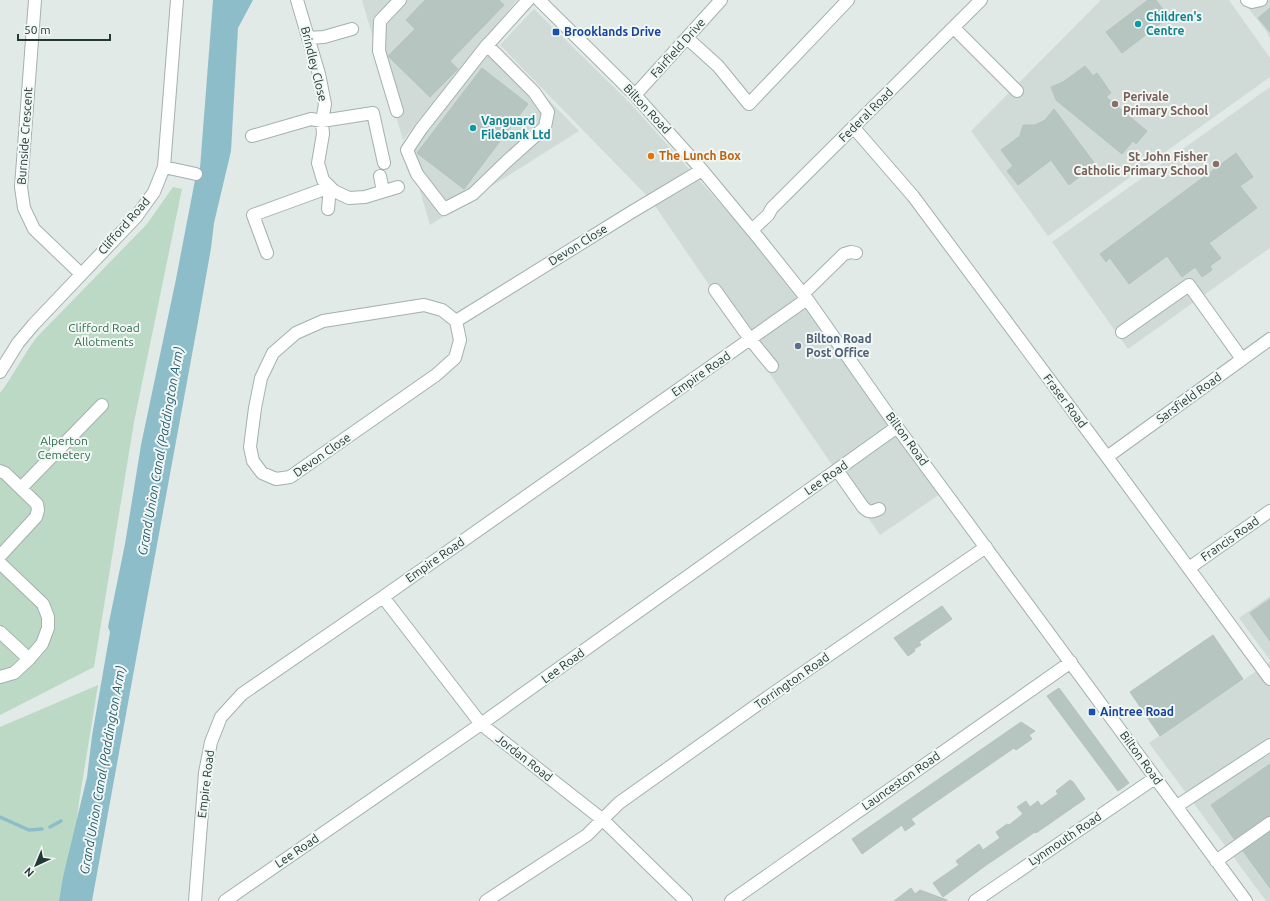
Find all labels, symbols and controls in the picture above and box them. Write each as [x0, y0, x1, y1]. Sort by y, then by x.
place label: Children's Centre [1146, 10, 1202, 37]
street label: Fairfield Drive [648, 15, 708, 80]
scale bar [18, 16, 110, 42]
marker: Children's Centre [1133, 19, 1143, 29]
text: 50 m [24, 23, 51, 36]
street label: Brindley Close [299, 25, 330, 103]
place label: Brooklands Drive [564, 25, 661, 38]
marker: Brooklands Drive [551, 27, 561, 37]
street label: Bilton Road [621, 81, 673, 136]
street label: Federal Road [836, 85, 895, 144]
street label: Burnside Crescent [15, 86, 34, 185]
place label: Perivale Primary School [1123, 90, 1208, 117]
marker: Perivale Primary School [1110, 99, 1120, 109]
place label: Vanguard Filebank Ltd [481, 114, 551, 141]
marker: Vanguard Filebank Ltd [468, 123, 478, 133]
place label: The Lunch Box [659, 149, 741, 162]
place label: St John Fisher Catholic Primary School [1074, 150, 1208, 177]
marker: The Lunch Box [646, 151, 656, 161]
marker: St John Fisher Catholic Primary School [1211, 159, 1221, 169]
street label: Clifford Road [95, 194, 152, 257]
street label: Devon Close [546, 221, 610, 268]
park label: Clifford Road Allotments [68, 321, 140, 348]
place label: Bilton Road Post Office [806, 332, 872, 359]
marker: Bilton Road Post Office [793, 341, 803, 351]
water label: Grand Union Canal (Paddington Arm) [135, 346, 186, 557]
street label: Empire Road [669, 349, 733, 399]
street label: Sarsfield Road [1154, 370, 1224, 425]
street label: Fraser Road [1041, 371, 1090, 430]
street label: Bilton Road [884, 410, 931, 468]
street label: Devon Close [291, 430, 353, 479]
park label: Alperton Cemetery [38, 434, 91, 461]
street label: Lee Road [802, 458, 850, 497]
street label: Francis Road [1198, 514, 1261, 563]
street label: Empire Road [403, 535, 467, 585]
street label: Lee Road [539, 646, 587, 685]
street label: Torrington Road [752, 650, 831, 711]
water label: Grand Union Canal (Paddington Arm) [77, 665, 128, 876]
place label: Aintree Road [1100, 705, 1174, 718]
marker: Aintree Road [1087, 707, 1097, 717]
street label: Bilton Road [1118, 729, 1165, 787]
street label: Jordan Road [494, 732, 555, 784]
street label: Empire Road [195, 749, 216, 819]
street label: Launceston Road [859, 749, 942, 812]
street label: Lynmouth Road [1026, 809, 1104, 868]
street label: Lee Road [272, 831, 321, 870]
north arrow [16, 845, 56, 885]
text: N [22, 865, 36, 879]

